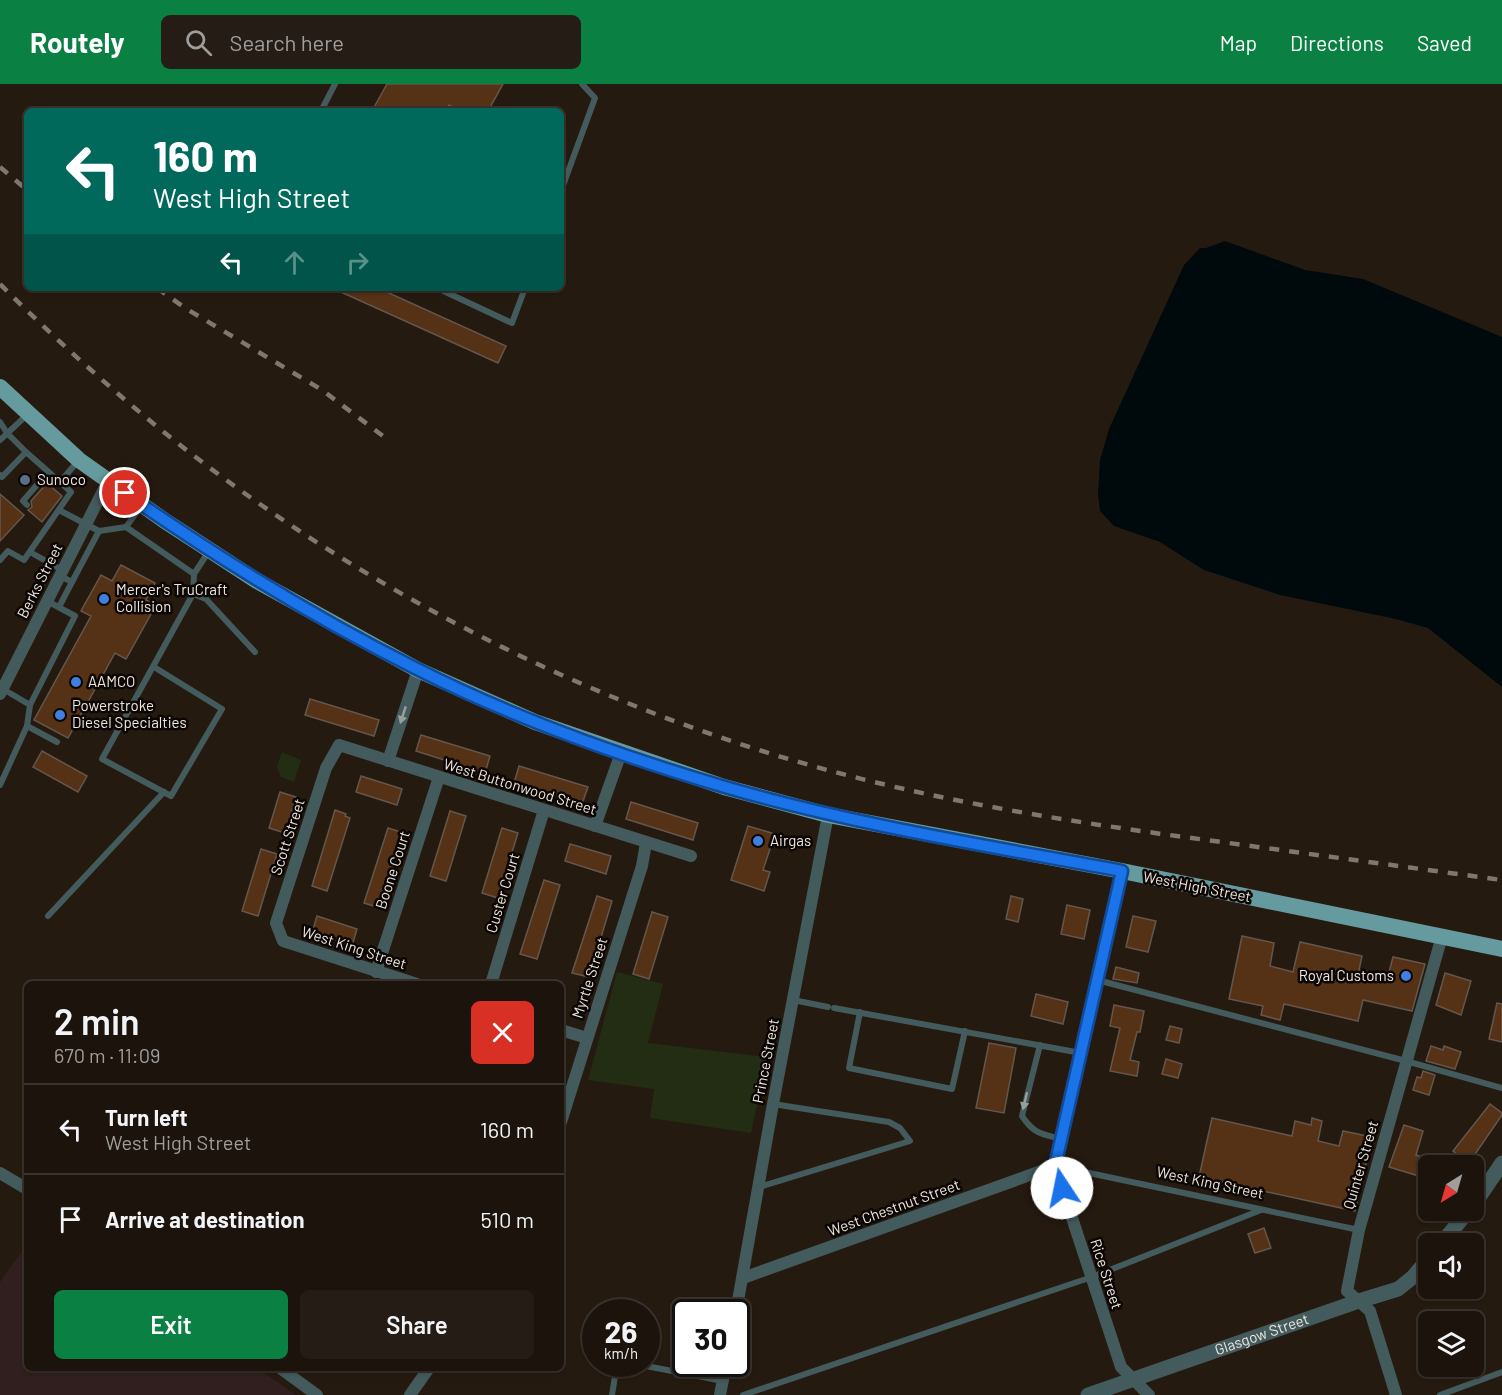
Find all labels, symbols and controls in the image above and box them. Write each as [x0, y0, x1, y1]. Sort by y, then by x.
search box [161, 15, 581, 69]
text: Routely [30, 25, 125, 59]
icon: search [182, 26, 215, 59]
text: Search here [230, 29, 344, 55]
text: Map [1220, 30, 1257, 55]
text: Directions [1290, 30, 1384, 55]
text: Saved [1417, 30, 1472, 55]
text: 160 m [153, 130, 258, 180]
icon: left [54, 132, 132, 210]
text: West High Street [153, 181, 350, 213]
icon: left [215, 246, 248, 279]
icon: ahead [278, 246, 311, 279]
icon: right [341, 246, 374, 279]
pin [99, 467, 150, 518]
place label: Sunoco [37, 470, 86, 488]
marker: Sunoco [18, 473, 32, 487]
icon: arrive [108, 476, 141, 509]
street label: Berks Street [13, 540, 66, 621]
place label: Mercer's TruCraft Collision [116, 580, 228, 615]
marker: Mercer's TruCraft Collision [97, 592, 111, 606]
place label: AAMCO [88, 672, 135, 690]
marker: AAMCO [69, 675, 83, 689]
place label: Powerstroke Diesel Specialties [72, 696, 187, 731]
one-way arrow [398, 706, 407, 724]
marker: Powerstroke Diesel Specialties [53, 708, 67, 722]
street label: West Buttonwood Street [442, 754, 599, 818]
street label: Scott Street [266, 796, 308, 877]
street label: Boone Court [371, 828, 413, 911]
place label: Airgas [770, 831, 811, 849]
marker: Airgas [751, 834, 765, 848]
street label: Custer Court [481, 851, 523, 935]
street label: West High Street [1142, 867, 1253, 905]
street label: West King Street [300, 922, 409, 972]
street label: Myrtle Street [567, 935, 611, 1020]
place label: Royal Customs [1299, 966, 1394, 984]
marker: Royal Customs [1399, 969, 1413, 983]
text: 2 min [54, 999, 140, 1042]
button: close [471, 1001, 534, 1064]
street label: Prince Street [748, 1017, 782, 1105]
text: 670 m · 11:09 [54, 1043, 160, 1067]
one-way arrow [1020, 1092, 1030, 1111]
text: Turn left [105, 1104, 188, 1130]
icon: left [54, 1113, 87, 1146]
text: 160 m [480, 1116, 534, 1142]
street label: Quinter Street [1339, 1118, 1381, 1211]
text: West High Street [105, 1130, 251, 1154]
north arrow [1418, 1155, 1484, 1221]
map controls [1418, 1155, 1484, 1377]
position arrow [1030, 1156, 1094, 1220]
street label: West King Street [1155, 1162, 1265, 1202]
street label: West Chestnut Street [825, 1175, 962, 1239]
icon: arrive [54, 1203, 87, 1236]
text: Arrive at destination [105, 1206, 304, 1232]
text: 510 m [481, 1206, 534, 1232]
button: sound [1418, 1233, 1484, 1299]
street label: Rice Street [1087, 1236, 1127, 1311]
button: Exit [54, 1290, 288, 1359]
button: Share [300, 1290, 534, 1359]
speed limit sign: 30 [672, 1299, 750, 1377]
street label: Glasgow Street [1212, 1309, 1311, 1358]
button: layers [1418, 1311, 1484, 1377]
text: 26 [605, 1313, 637, 1349]
text: km/h [604, 1344, 638, 1362]

